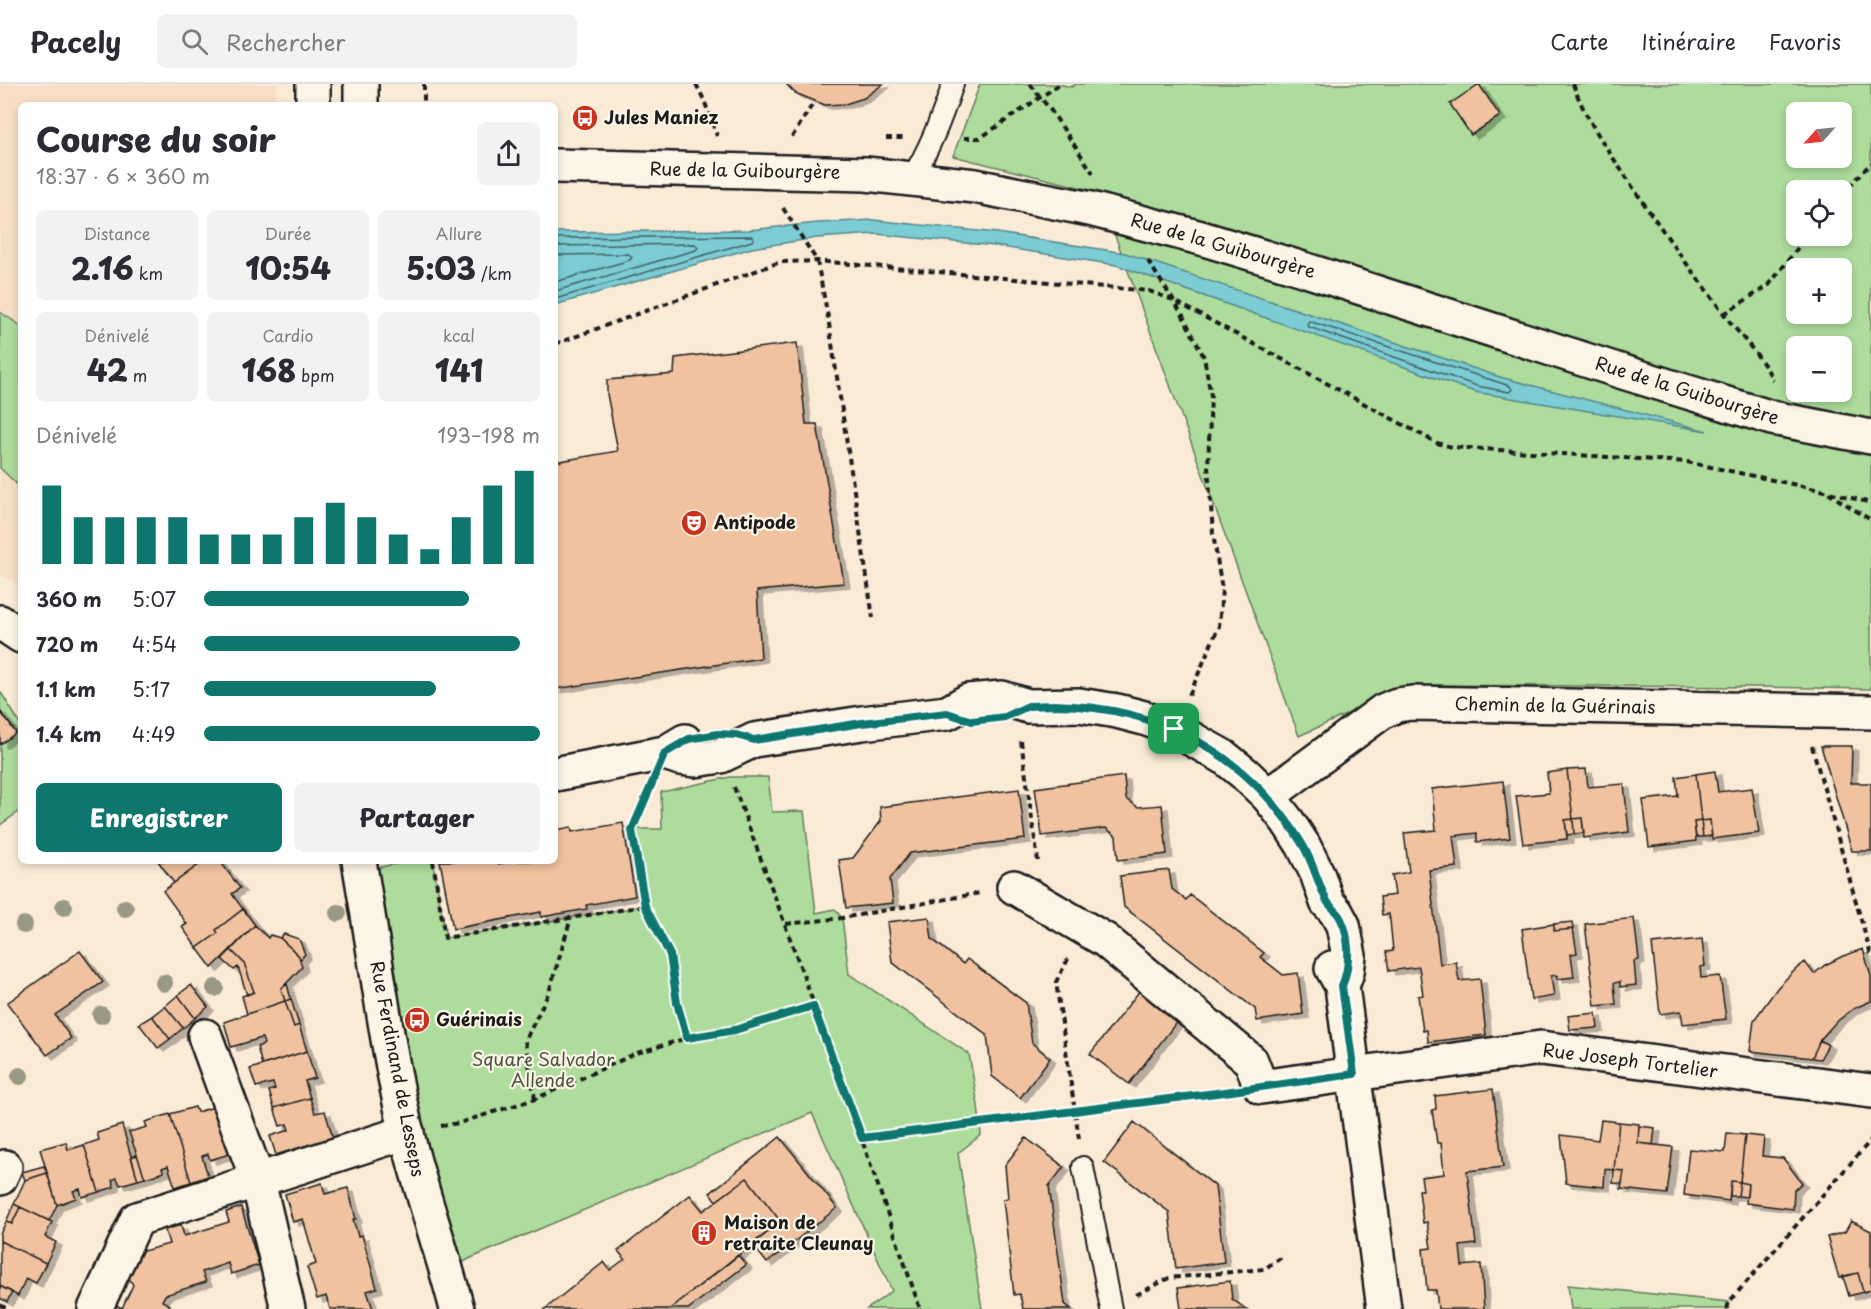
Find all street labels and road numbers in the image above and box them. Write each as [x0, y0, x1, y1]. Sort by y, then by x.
street label: Rue de la Guibourgère [649, 154, 841, 185]
street label: Rue de la Guibourgère [1128, 205, 1319, 284]
street label: Rue de la Guibourgère [1592, 349, 1783, 430]
street label: Chemin de la Guérinais [1454, 689, 1656, 720]
street label: Rue Ferdinand de Lesseps [364, 958, 433, 1179]
street label: Rue Joseph Tortelier [1541, 1035, 1720, 1084]

